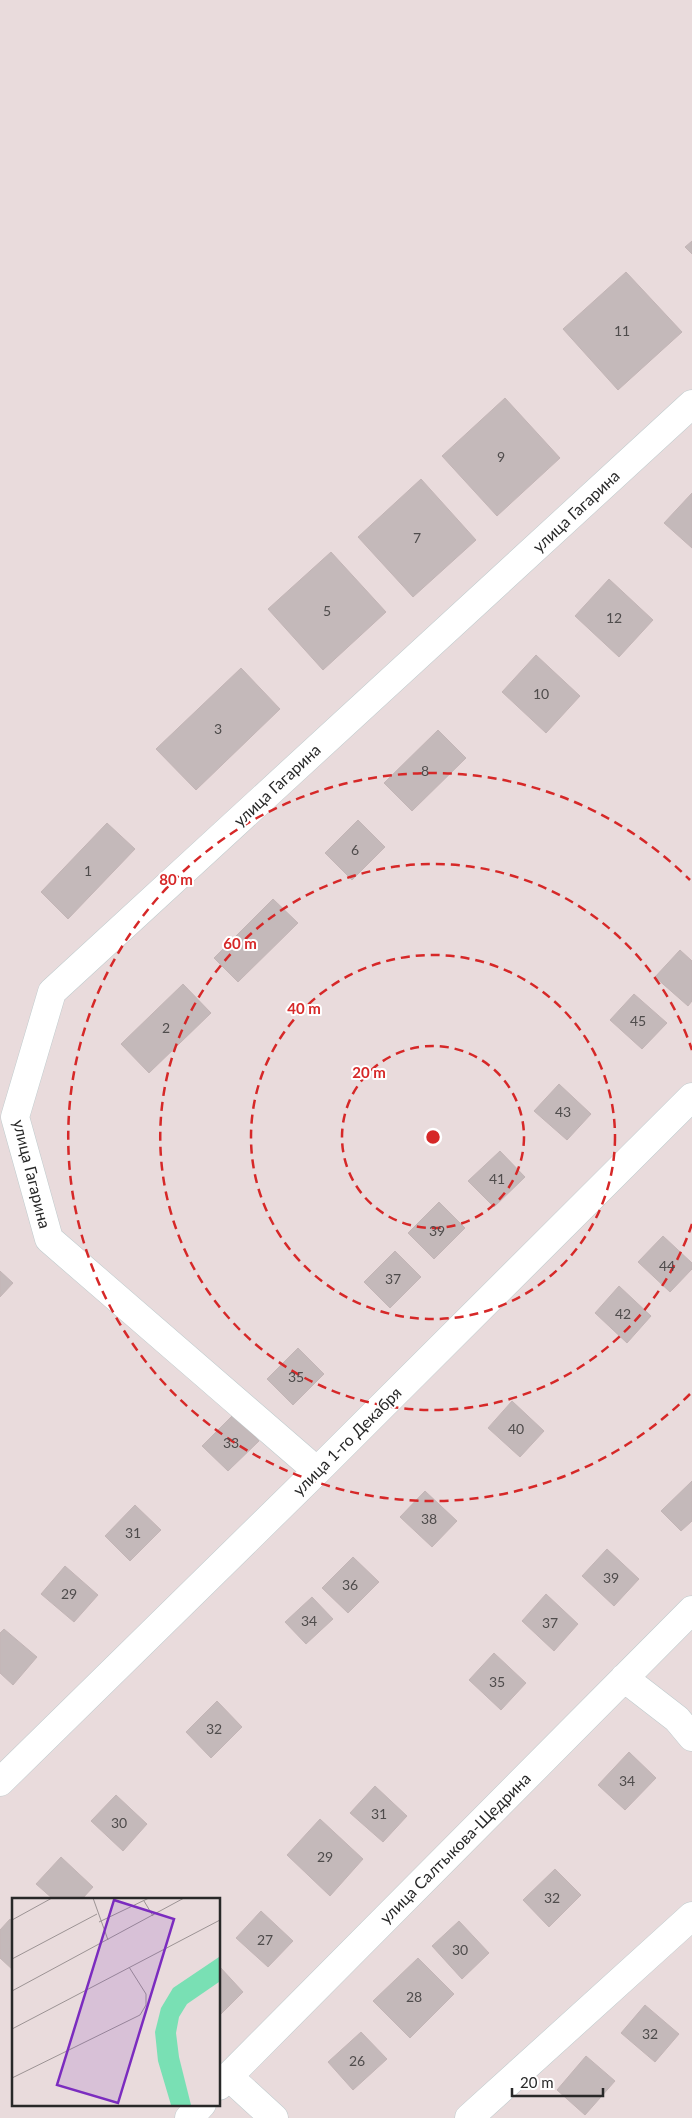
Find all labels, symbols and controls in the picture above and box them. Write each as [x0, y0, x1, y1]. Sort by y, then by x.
house number: 11 [614, 322, 630, 339]
house number: 9 [497, 448, 505, 465]
street label: улица Гагарина [528, 466, 623, 556]
house number: 7 [413, 529, 421, 546]
house number: 5 [323, 602, 331, 619]
house number: 12 [606, 609, 622, 626]
house number: 10 [533, 685, 549, 702]
house number: 3 [214, 720, 222, 737]
street label: улица Гагарина [229, 740, 324, 830]
house number: 8 [421, 762, 429, 779]
house number: 6 [351, 841, 359, 858]
house number: 1 [84, 862, 92, 879]
text: 80 m [159, 870, 193, 888]
text: 60 m [223, 934, 257, 952]
text: 40 m [287, 999, 321, 1017]
house number: 45 [630, 1012, 646, 1029]
house number: 2 [162, 1019, 170, 1036]
text: 20 m [352, 1063, 386, 1081]
house number: 43 [555, 1103, 571, 1120]
street label: улица Гагарина [10, 1117, 55, 1230]
centre of rings [424, 1128, 442, 1146]
house number: 41 [489, 1170, 505, 1187]
house number: 39 [429, 1222, 445, 1239]
house number: 44 [659, 1257, 675, 1274]
house number: 37 [385, 1270, 401, 1287]
house number: 42 [615, 1305, 631, 1322]
house number: 35 [288, 1368, 304, 1385]
street label: улица 1-го Декабря [289, 1383, 405, 1499]
house number: 40 [508, 1420, 524, 1437]
house number: 33 [223, 1434, 239, 1451]
house number: 38 [421, 1510, 437, 1527]
house number: 31 [125, 1524, 141, 1541]
house number: 39 [603, 1569, 619, 1586]
house number: 36 [342, 1576, 358, 1593]
house number: 29 [61, 1585, 77, 1602]
house number: 34 [301, 1612, 317, 1629]
house number: 37 [542, 1614, 558, 1631]
house number: 35 [489, 1673, 505, 1690]
house number: 32 [206, 1720, 222, 1737]
street label: улица Салтыкова-Щедрина [375, 1768, 534, 1927]
house number: 34 [619, 1772, 635, 1789]
house number: 31 [371, 1805, 387, 1822]
house number: 30 [111, 1814, 127, 1831]
house number: 29 [317, 1848, 333, 1865]
house number: 32 [544, 1889, 560, 1906]
inset map [12, 1898, 220, 2106]
house number: 27 [257, 1931, 273, 1948]
house number: 30 [452, 1941, 468, 1958]
house number: 28 [406, 1988, 422, 2005]
house number: 32 [642, 2025, 658, 2042]
house number: 26 [349, 2052, 365, 2069]
scale bar [512, 2066, 603, 2098]
text: 20 m [520, 2073, 554, 2091]

